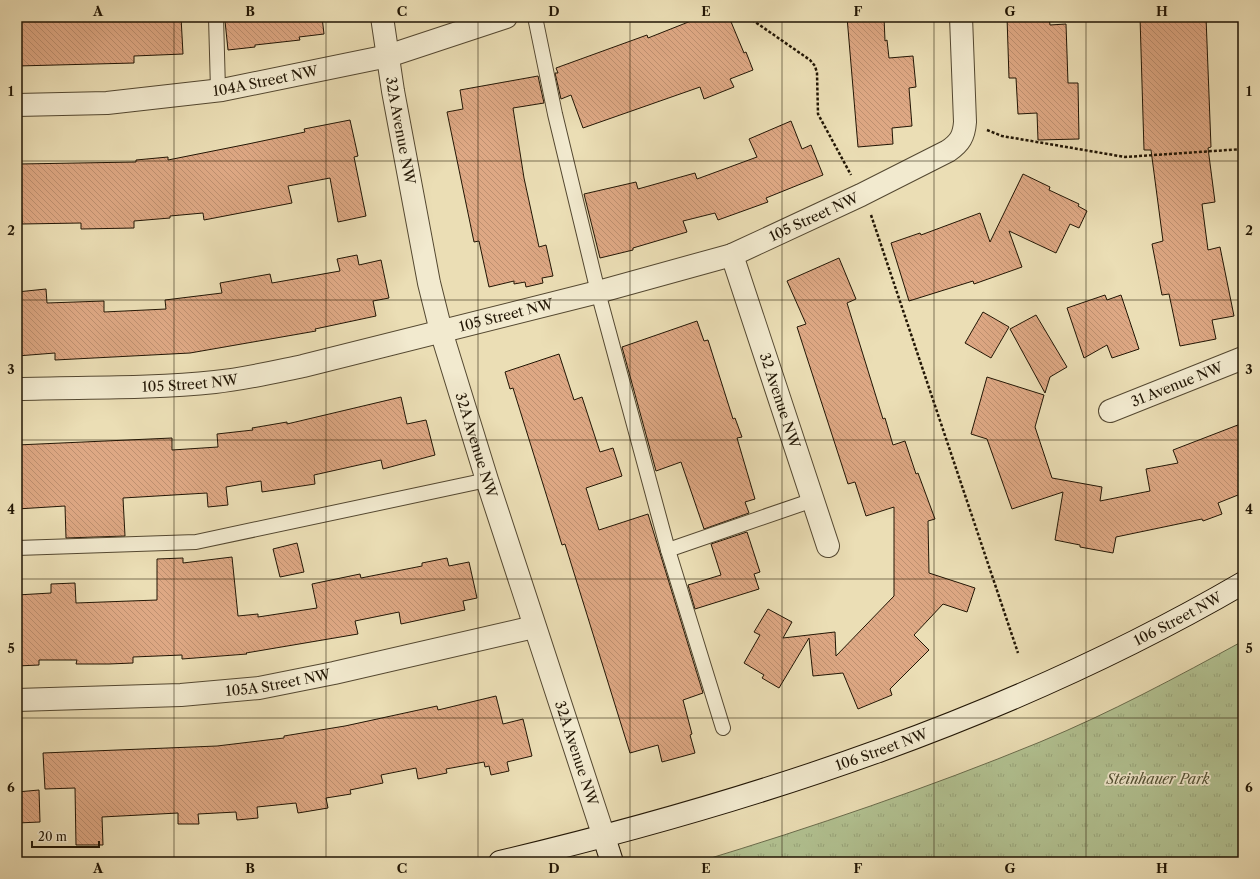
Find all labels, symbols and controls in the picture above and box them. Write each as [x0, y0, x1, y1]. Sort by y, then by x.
text: A [92, 3, 104, 19]
text: B [245, 3, 255, 19]
text: C [397, 3, 407, 19]
text: D [548, 3, 560, 19]
text: E [701, 3, 711, 19]
text: F [854, 3, 863, 19]
text: G [1004, 3, 1016, 19]
text: H [1156, 3, 1168, 19]
street label: 104A Street NW [212, 61, 320, 100]
street label: 32A Avenue NW [382, 75, 419, 186]
text: 1 [8, 83, 14, 99]
text: 1 [1246, 83, 1252, 99]
street label: 105 Street NW [766, 188, 862, 245]
text: 2 [7, 222, 15, 238]
text: 2 [1245, 222, 1253, 238]
street label: 105 Street NW [457, 294, 556, 336]
street label: 32 Avenue NW [756, 350, 804, 451]
street label: 31 Avenue NW [1128, 358, 1226, 411]
text: 3 [7, 361, 15, 377]
text: 3 [1245, 361, 1253, 377]
street label: 105 Street NW [141, 370, 240, 396]
street label: 32A Avenue NW [452, 390, 501, 501]
text: 4 [7, 501, 15, 517]
text: 4 [1245, 501, 1253, 517]
street label: 106 Street NW [1131, 588, 1225, 650]
text: 5 [7, 640, 15, 656]
text: 5 [1245, 640, 1253, 656]
street label: 105A Street NW [225, 665, 333, 700]
street label: 32A Avenue NW [551, 698, 602, 808]
street label: 106 Street NW [833, 724, 931, 775]
park label: Steinhauer Park [1105, 770, 1210, 788]
text: 6 [7, 779, 15, 795]
text: 6 [1245, 779, 1253, 795]
scale bar [32, 823, 99, 849]
text: 20 m [38, 829, 67, 844]
text: A [92, 860, 104, 876]
text: B [245, 860, 255, 876]
text: C [397, 860, 407, 876]
text: D [548, 860, 560, 876]
text: E [701, 860, 711, 876]
text: F [854, 860, 863, 876]
text: G [1004, 860, 1016, 876]
text: H [1156, 860, 1168, 876]

